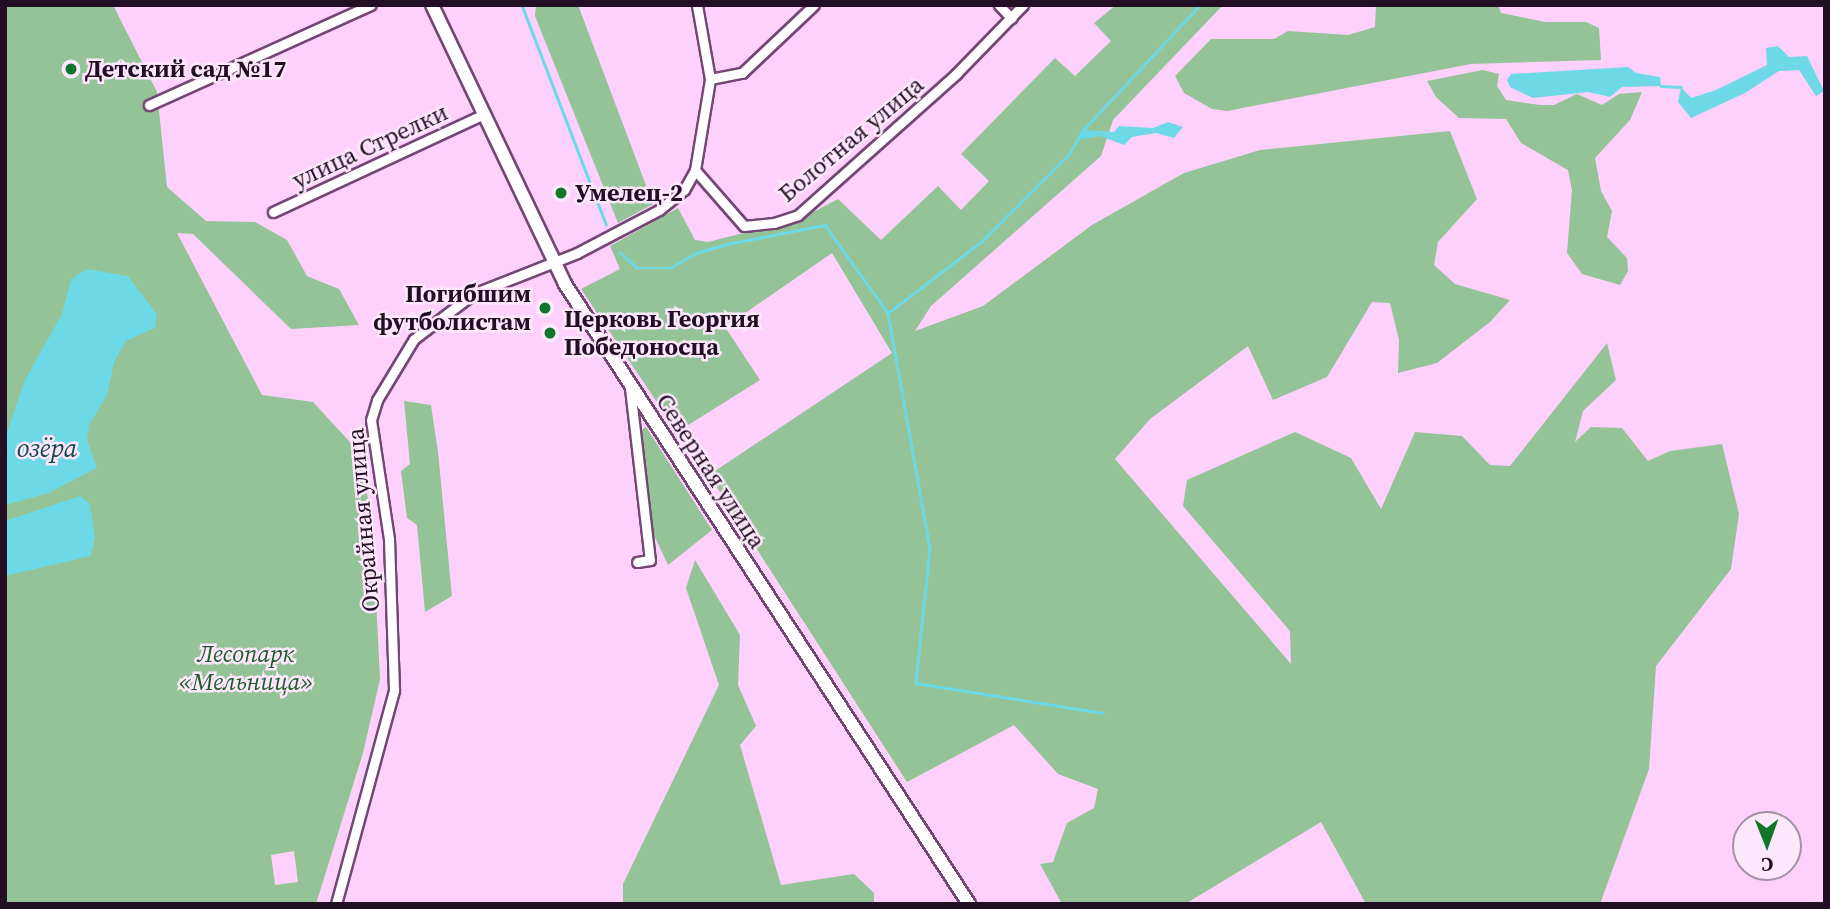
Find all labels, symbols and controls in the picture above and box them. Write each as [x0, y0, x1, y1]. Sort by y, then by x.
place label: Детский сад №17 [85, 55, 287, 83]
marker: Детский сад №17 [63, 61, 79, 77]
street label: Болотная улица [773, 70, 929, 208]
street label: улица Стрелки [288, 97, 452, 195]
place label: Умелец-2 [575, 179, 683, 207]
marker: Умелец-2 [553, 185, 569, 201]
place label: Погибшим футболистам [373, 280, 531, 336]
marker: Погибшим футболистам [537, 300, 553, 316]
place label: Церковь Георгия Победоносца [564, 305, 760, 361]
marker: Церковь Георгия Победоносца [542, 325, 558, 341]
street label: Северная улица [650, 388, 772, 554]
street label: Окрайная улица [341, 427, 385, 613]
water label: озёра [17, 433, 77, 465]
park label: Лесопарк «Мельница» [178, 640, 314, 696]
north arrow [1732, 811, 1802, 881]
text: С [1761, 852, 1773, 878]

